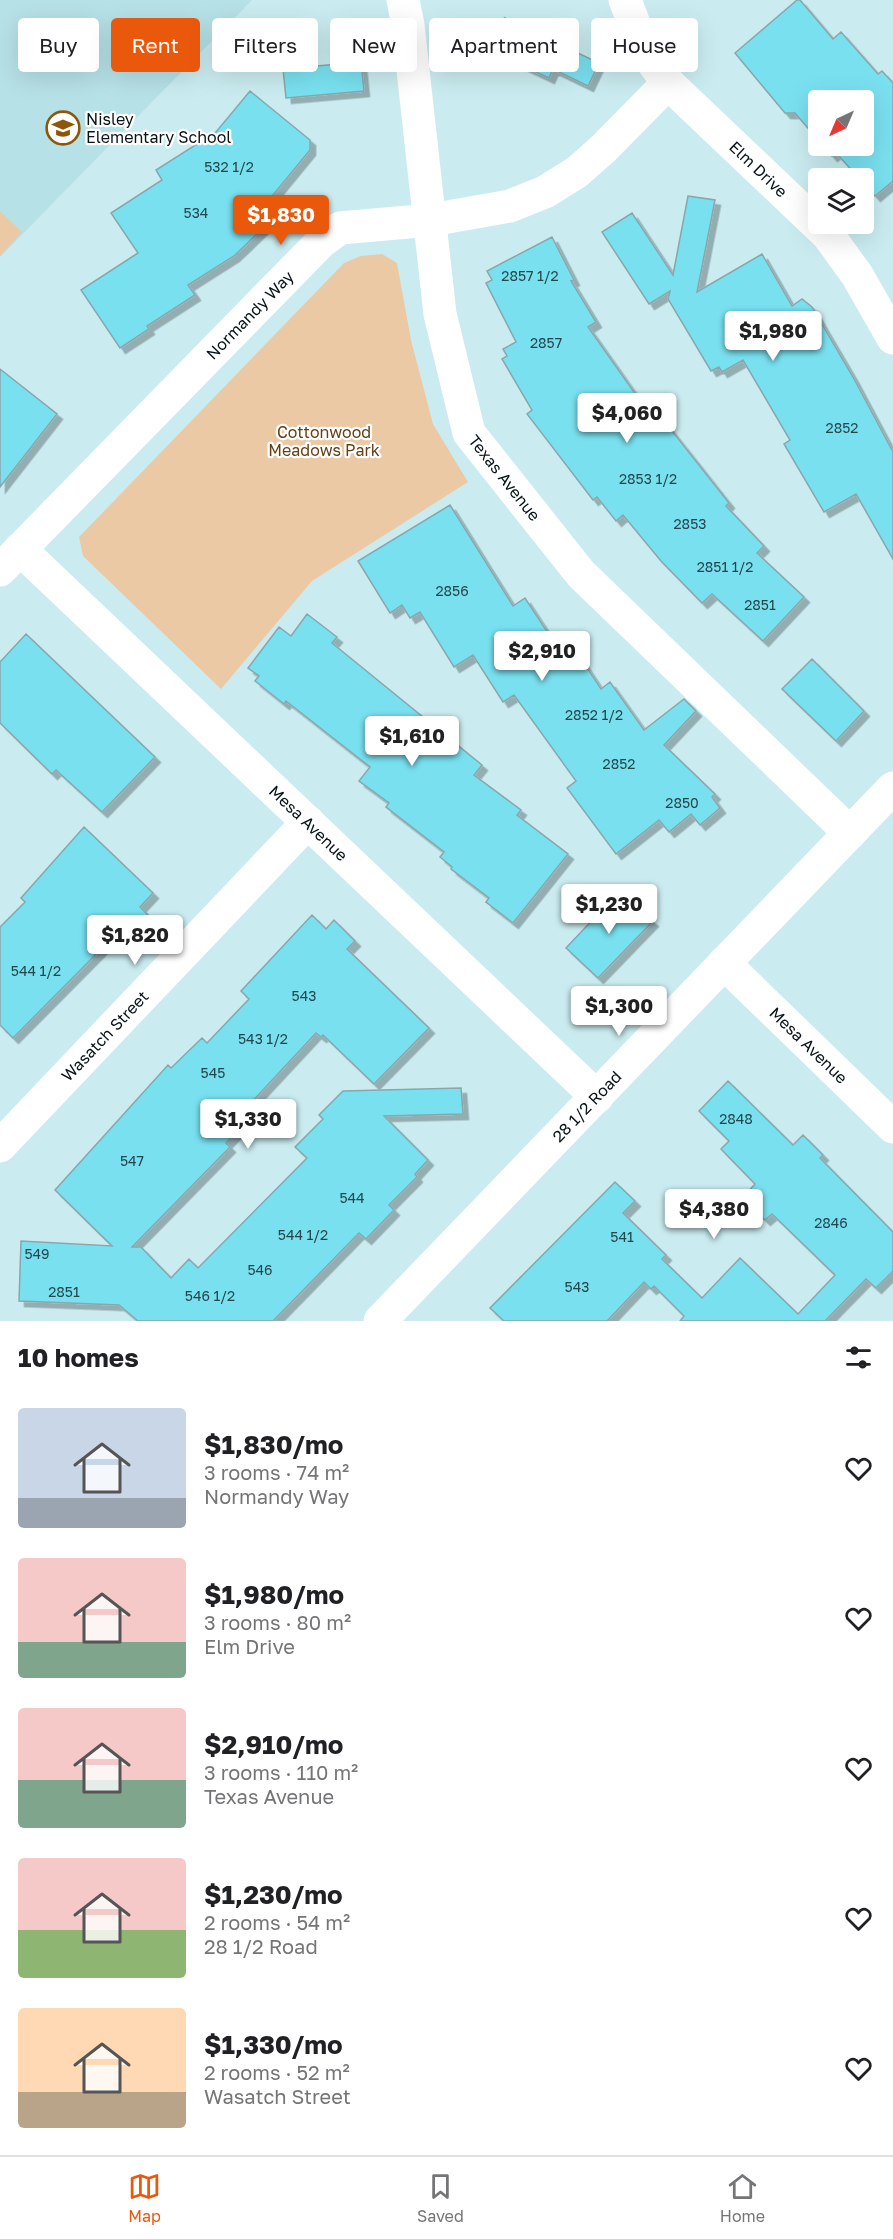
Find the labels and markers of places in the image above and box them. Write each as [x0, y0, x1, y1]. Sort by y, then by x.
place label: Nisley Elementary School [86, 109, 231, 147]
school or university icon: Nisley Elementary School [45, 110, 81, 146]
pin: $1,830 [232, 195, 330, 246]
pin: $1,980 [724, 311, 822, 362]
pin: $4,060 [578, 393, 676, 444]
pin: $2,910 [493, 631, 591, 682]
pin: $1,610 [363, 716, 461, 767]
pin: $1,230 [560, 884, 658, 935]
pin: $1,820 [86, 915, 184, 966]
pin: $1,300 [570, 986, 668, 1037]
pin: $1,330 [199, 1099, 297, 1150]
pin: $4,380 [665, 1189, 763, 1240]

